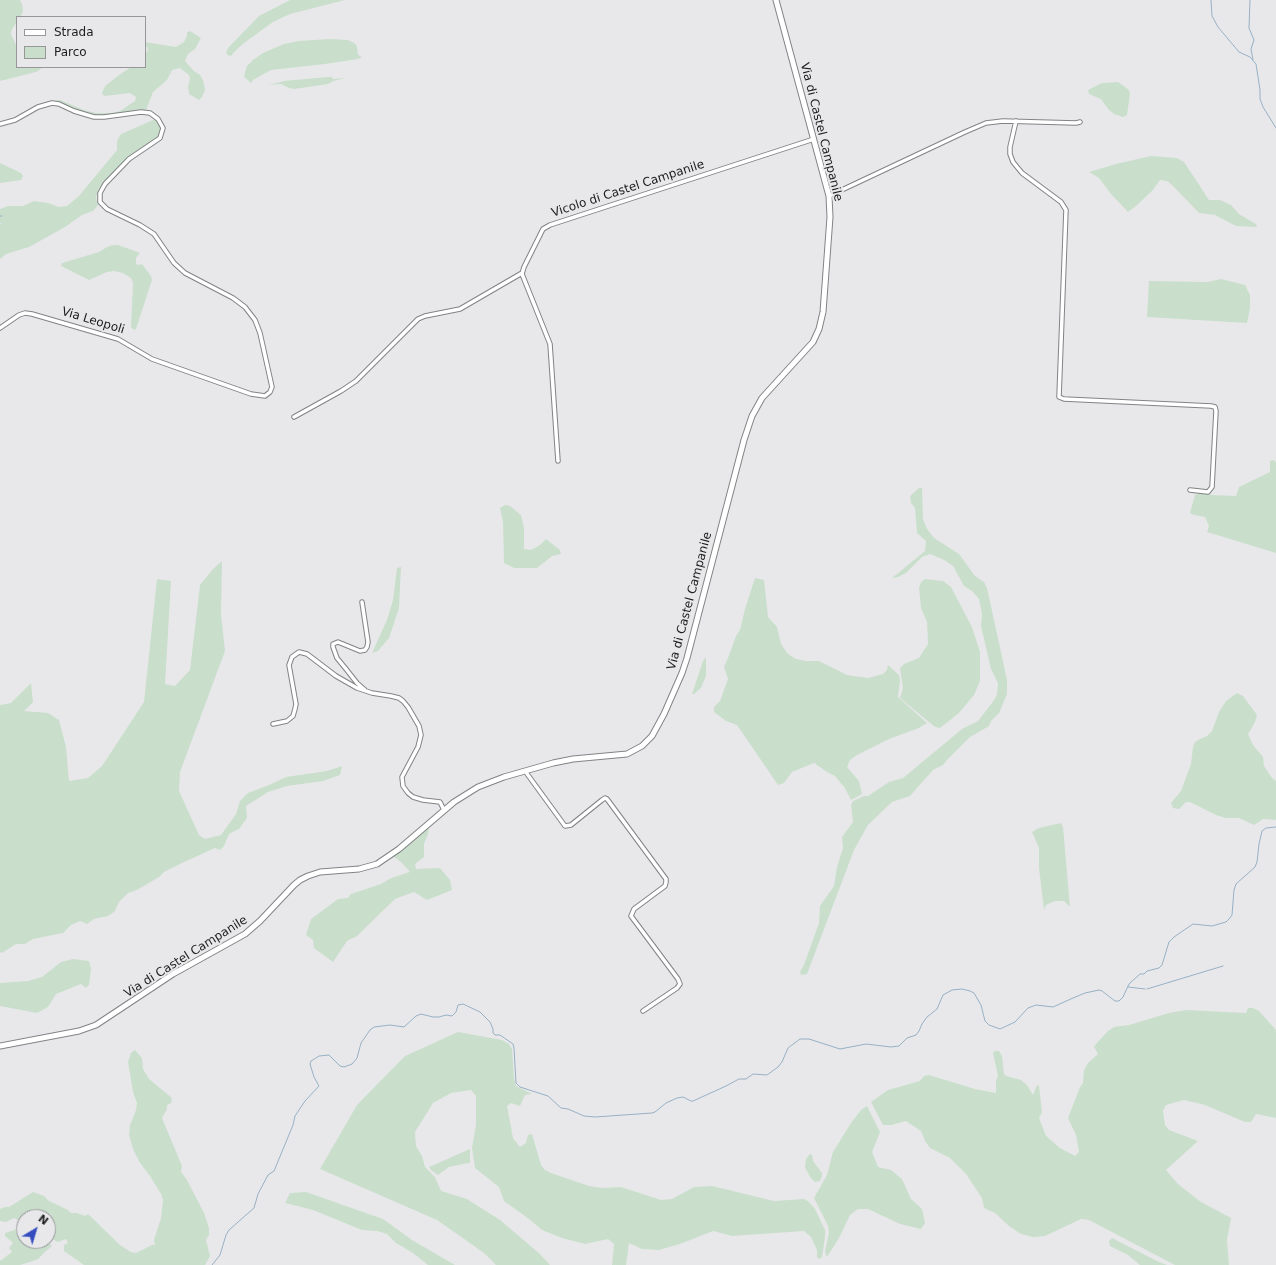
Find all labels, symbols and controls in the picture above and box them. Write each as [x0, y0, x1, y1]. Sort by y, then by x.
legend [16, 16, 146, 68]
text: Strada [54, 25, 94, 39]
text: Parco [54, 45, 87, 59]
street label: Via di Castel Campanile [797, 61, 845, 203]
street label: Vicolo di Castel Campanile [550, 157, 706, 221]
street label: Via Leopoli [60, 305, 126, 337]
street label: Via di Castel Campanile [665, 530, 715, 672]
street label: Via di Castel Campanile [122, 913, 250, 1001]
north arrow [16, 1209, 56, 1249]
text: N [35, 1212, 51, 1228]

